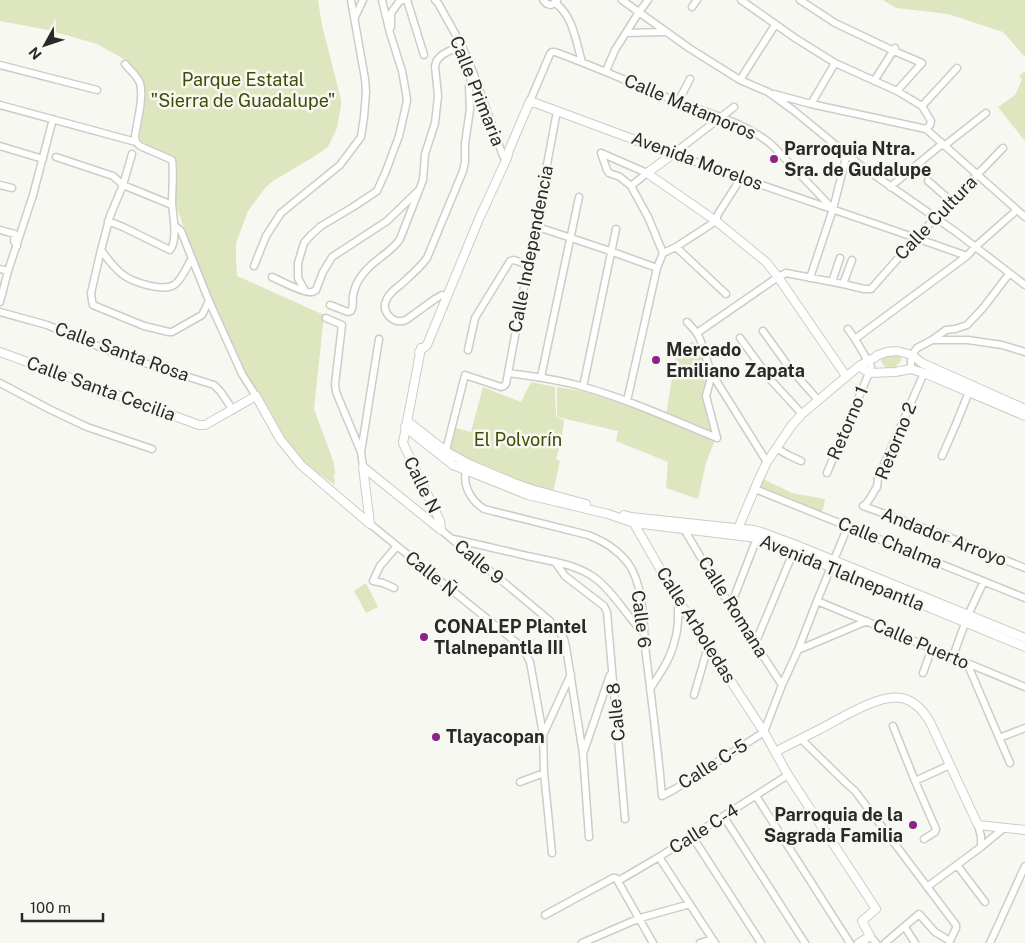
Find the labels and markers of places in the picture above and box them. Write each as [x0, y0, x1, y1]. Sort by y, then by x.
place label: Parroquia Ntra. Sra. de Gudalupe [784, 138, 931, 180]
marker: Parroquia Ntra. Sra. de Gudalupe [768, 153, 780, 165]
place label: Mercado Emiliano Zapata [666, 339, 805, 381]
marker: Mercado Emiliano Zapata [650, 354, 662, 366]
place label: CONALEP Plantel Tlalnepantla III [434, 616, 587, 658]
marker: CONALEP Plantel Tlalnepantla III [418, 631, 430, 643]
place label: Tlayacopan [446, 726, 545, 747]
marker: Tlayacopan [430, 731, 442, 743]
place label: Parroquia de la Sagrada Familia [764, 804, 903, 846]
marker: Parroquia de la Sagrada Familia [907, 819, 919, 831]

